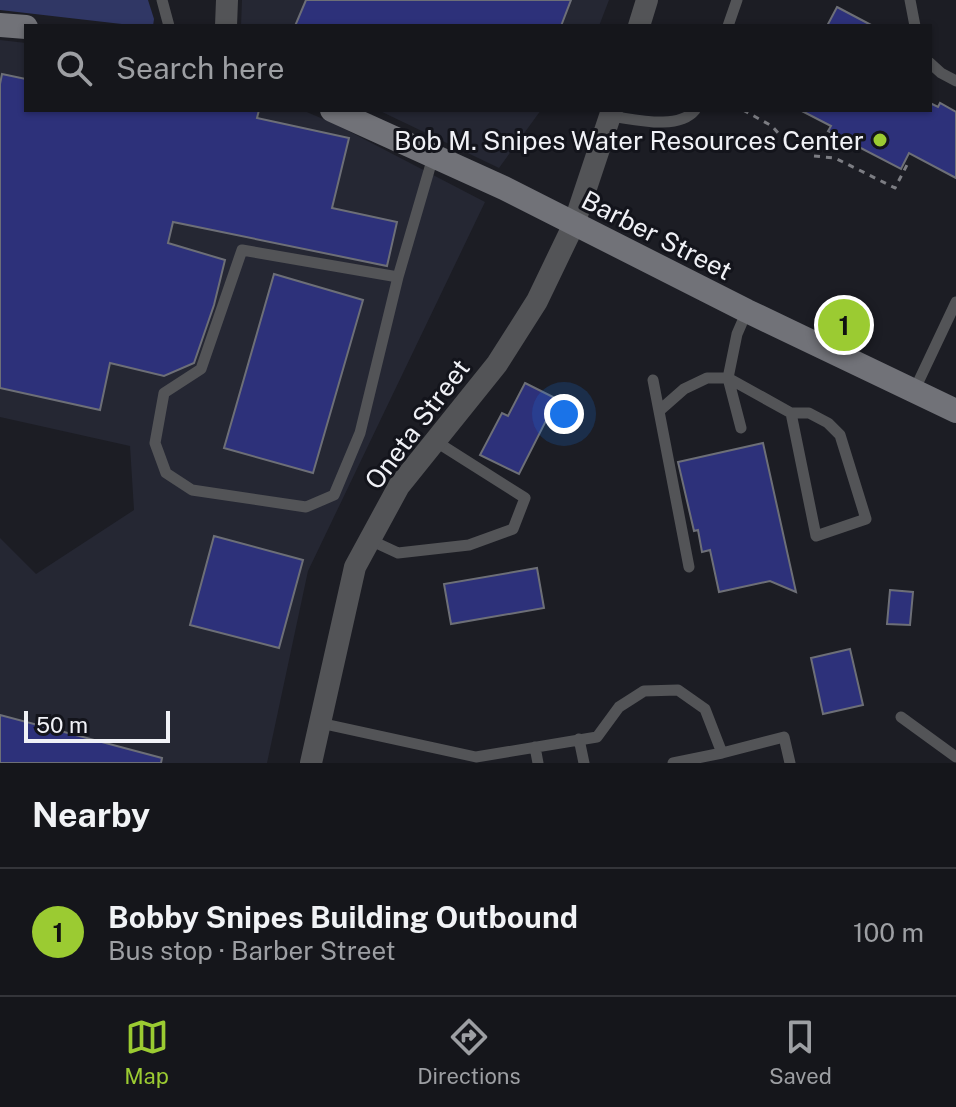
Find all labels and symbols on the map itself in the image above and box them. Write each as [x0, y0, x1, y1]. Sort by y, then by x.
place label: Bob M. Snipes Water Resources Center [394, 125, 864, 156]
marker: Bob M. Snipes Water Resources Center [871, 131, 889, 149]
street label: Barber Street [577, 184, 737, 286]
pin: 1 [818, 295, 870, 355]
street label: Oneta Street [358, 353, 476, 495]
your location [544, 394, 584, 434]
scale bar [24, 707, 170, 743]

